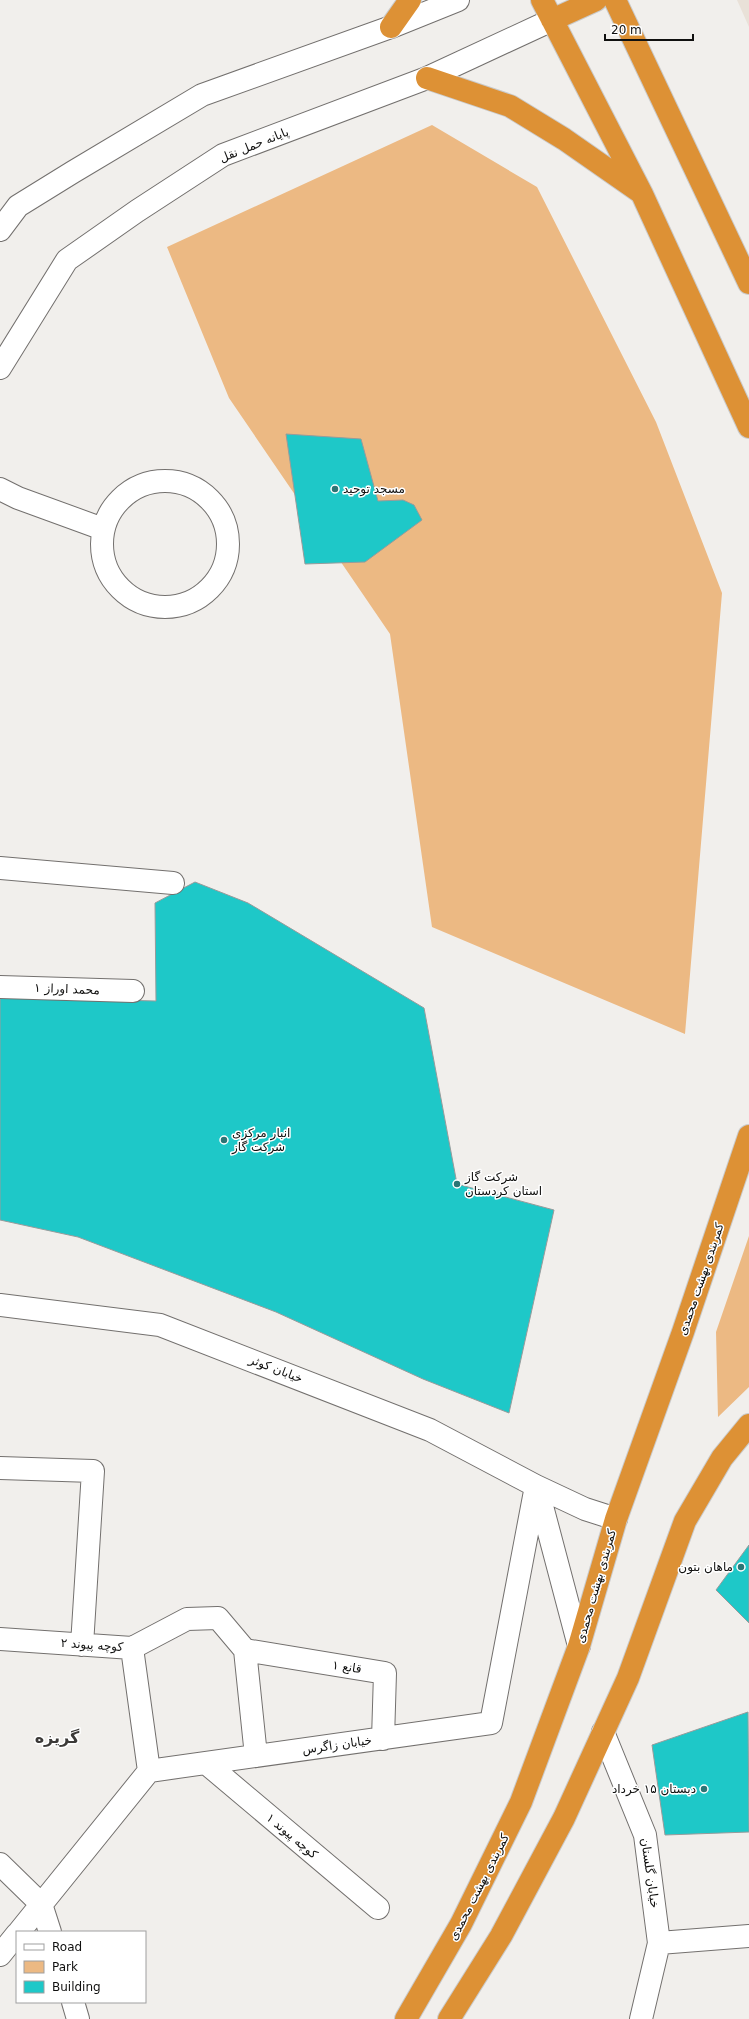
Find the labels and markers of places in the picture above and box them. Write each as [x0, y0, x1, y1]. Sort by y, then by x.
place label: مسجد توحید [343, 482, 405, 497]
marker: مسجد توحید [330, 484, 340, 494]
place label: انبار مرکزی شرکت گاز [231, 1126, 290, 1155]
marker: انبار مرکزی شرکت گاز [219, 1135, 229, 1145]
place label: شرکت گاز استان کردستان [464, 1170, 542, 1199]
marker: شرکت گاز استان کردستان [452, 1179, 462, 1189]
place label: ماهان بتون [678, 1560, 733, 1575]
marker: ماهان بتون [736, 1562, 746, 1572]
place label: دبستان ۱۵ خرداد [612, 1782, 696, 1797]
marker: دبستان ۱۵ خرداد [699, 1784, 709, 1794]

